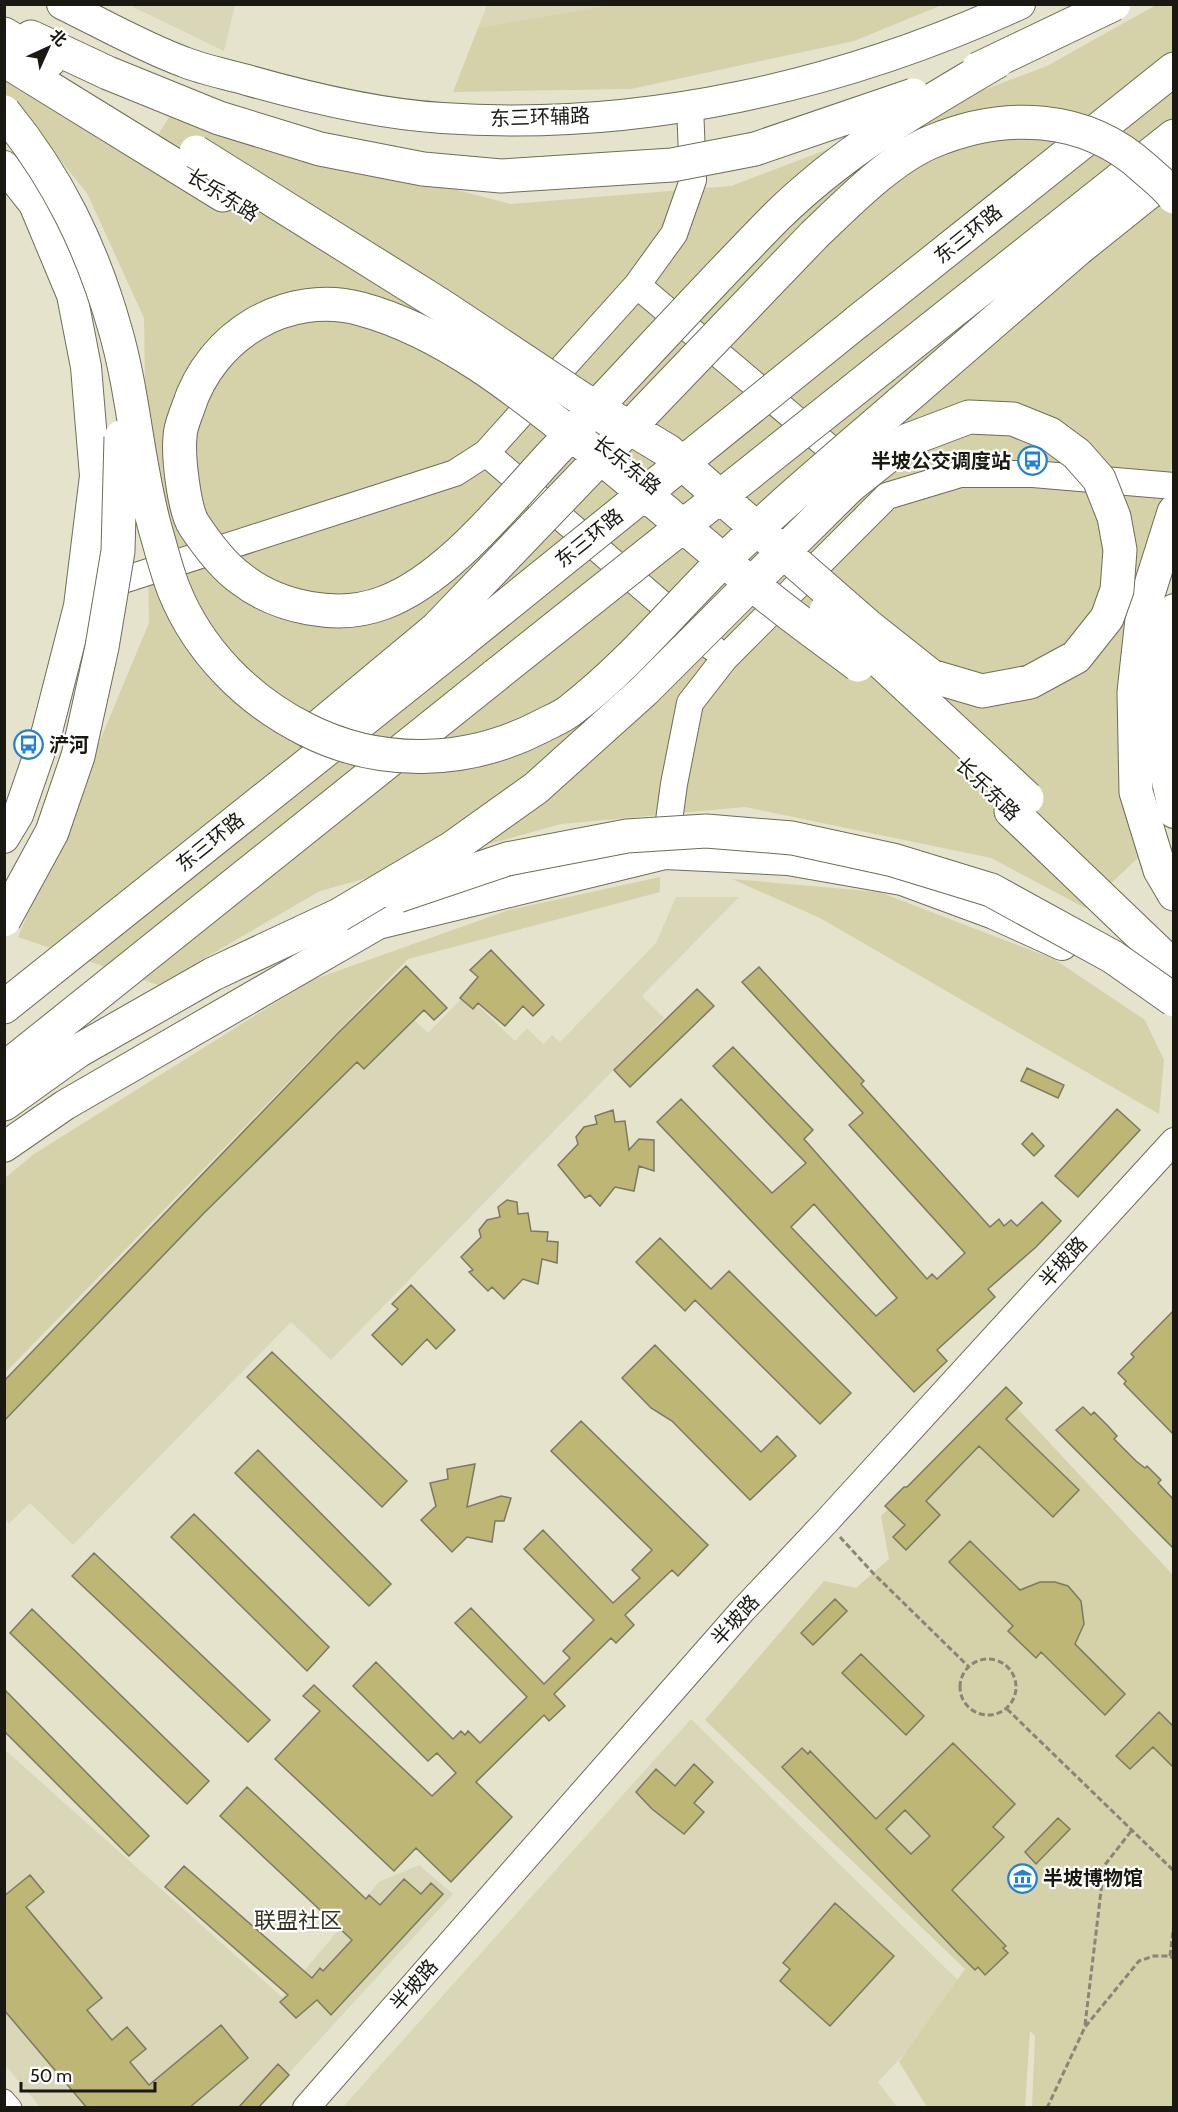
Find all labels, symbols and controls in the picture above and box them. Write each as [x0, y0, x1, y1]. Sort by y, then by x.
north arrow [18, 18, 78, 78]
text: 北 [46, 25, 71, 50]
street label: 东三环辅路 [490, 103, 590, 131]
street label: 长乐东路 [183, 164, 263, 226]
street label: 东三环路 [929, 200, 1007, 268]
street label: 长乐东路 [588, 431, 666, 499]
bus stop icon: 半坡公交调度站 [1016, 445, 1048, 477]
place label: 半坡公交调度站 [871, 449, 1011, 473]
street label: 东三环路 [550, 504, 628, 572]
bus stop icon: 浐河 [12, 729, 44, 761]
place label: 浐河 [49, 733, 89, 757]
street label: 长乐东路 [951, 753, 1025, 825]
street label: 东三环路 [171, 808, 249, 876]
street label: 半坡路 [1034, 1232, 1092, 1292]
street label: 半坡路 [706, 1590, 764, 1650]
museum icon: 半坡博物馆 [1006, 1862, 1038, 1894]
place label: 半坡博物馆 [1043, 1866, 1143, 1890]
district label: 联盟社区 [254, 1907, 342, 1934]
street label: 半坡路 [385, 1954, 443, 2016]
scale bar [21, 2055, 154, 2093]
text: 50 m [30, 2065, 72, 2087]

